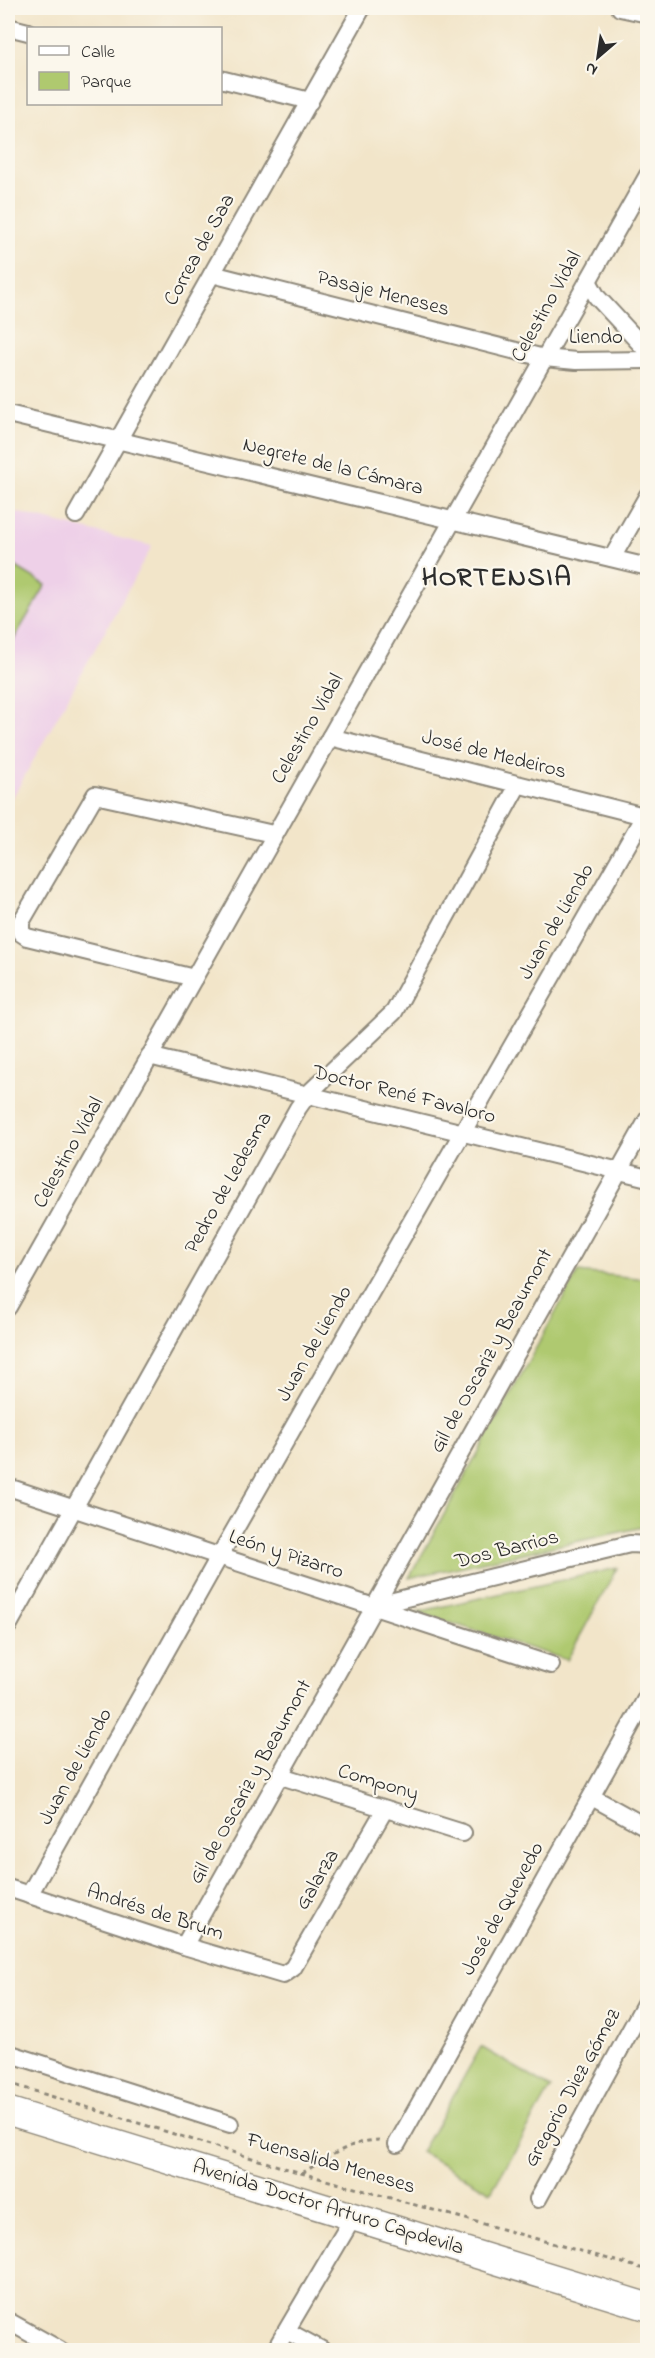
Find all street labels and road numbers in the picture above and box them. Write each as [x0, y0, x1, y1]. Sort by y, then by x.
street label: Correa de Saa [157, 188, 243, 312]
street label: Celestino Vidal [504, 246, 590, 368]
street label: Pasaje Meneses [313, 263, 453, 325]
street label: Liendo [569, 323, 623, 353]
street label: Negrete de la Cámara [239, 430, 426, 506]
street label: Celestino Vidal [264, 668, 352, 790]
street label: José de Medeiros [418, 723, 570, 787]
street label: Juan de Liendo [512, 858, 602, 986]
street label: Doctor René Favaloro [308, 1057, 499, 1132]
street label: Celestino Vidal [26, 1092, 112, 1214]
street label: Pedro de Ledesma [178, 1107, 280, 1259]
street label: Gil de Oscariz y Beaumont [423, 1243, 563, 1460]
street label: Juan de Liendo [270, 1280, 360, 1408]
street label: León y Pizarro [224, 1522, 347, 1590]
street label: Dos Barrios [451, 1523, 562, 1578]
street label: Gil de Oscariz y Beaumont [182, 1674, 322, 1891]
street label: Juan de Liendo [31, 1703, 121, 1831]
street label: Compony [333, 1757, 422, 1811]
street label: José de Quevedo [454, 1837, 552, 1981]
street label: Galarza [289, 1844, 347, 1916]
street label: Andrés de Brum [83, 1877, 227, 1949]
street label: Gregorio Diez Gómez [517, 2003, 631, 2174]
street label: Fuensalida Meneses [242, 2125, 419, 2202]
street label: Avenida Doctor Arturo Capdevila [189, 2152, 467, 2264]

